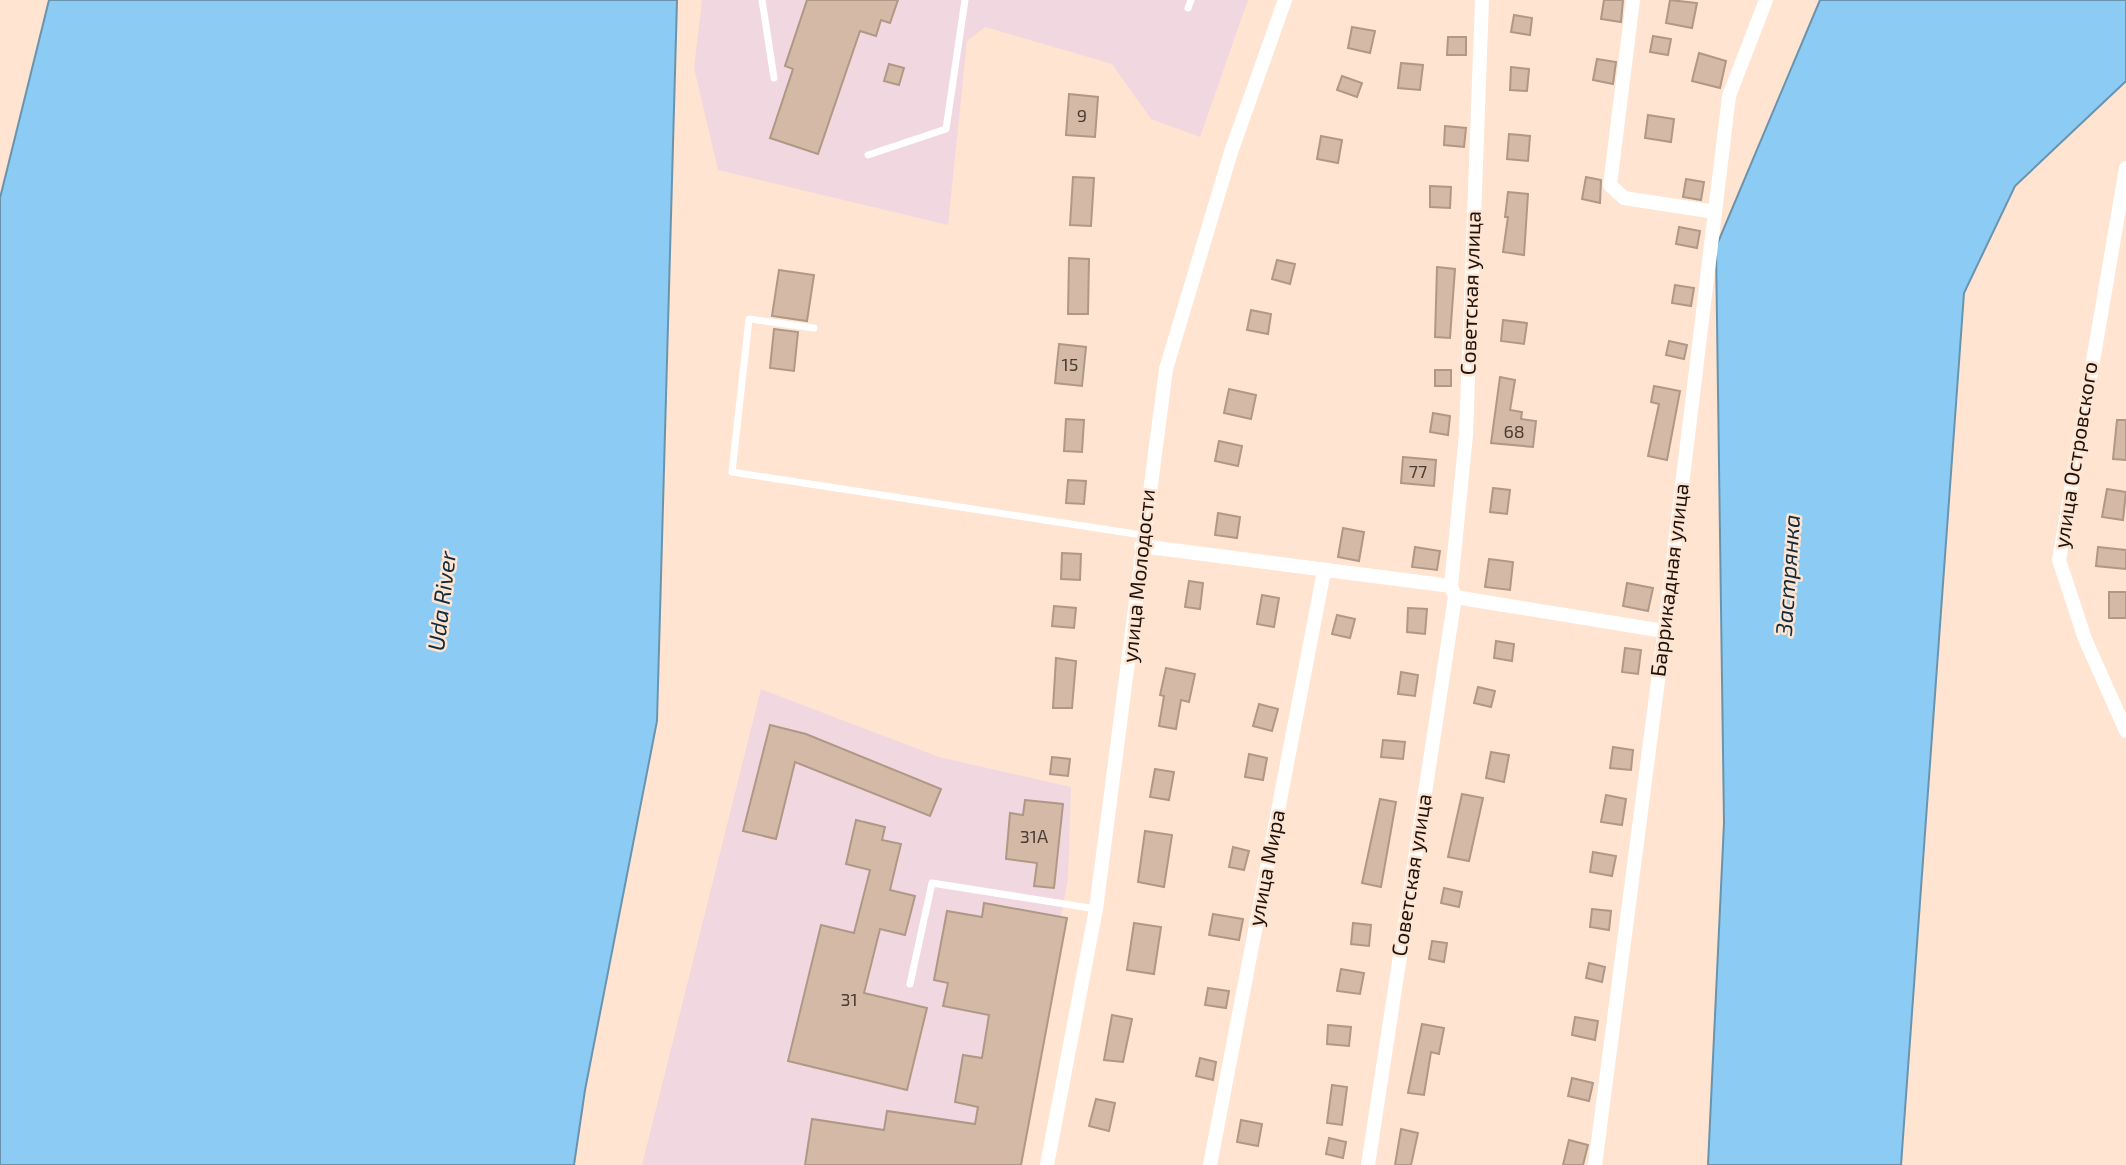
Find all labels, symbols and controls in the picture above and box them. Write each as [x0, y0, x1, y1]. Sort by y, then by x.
house number: 9 [1077, 104, 1087, 126]
street label: Советская улица [1454, 210, 1486, 376]
house number: 15 [1062, 353, 1078, 375]
street label: улица Островского [2047, 360, 2103, 550]
house number: 68 [1503, 420, 1525, 442]
house number: 77 [1409, 460, 1427, 482]
street label: Баррикадная улица [1644, 482, 1694, 678]
street label: улица Молодости [1116, 488, 1160, 664]
water label: Застрянка [1769, 513, 1805, 638]
water label: Uda River [421, 549, 461, 652]
street label: Советская улица [1385, 792, 1437, 958]
street label: улица Мира [1242, 807, 1290, 928]
house number: 31А [1020, 825, 1049, 847]
house number: 31 [840, 988, 858, 1010]

